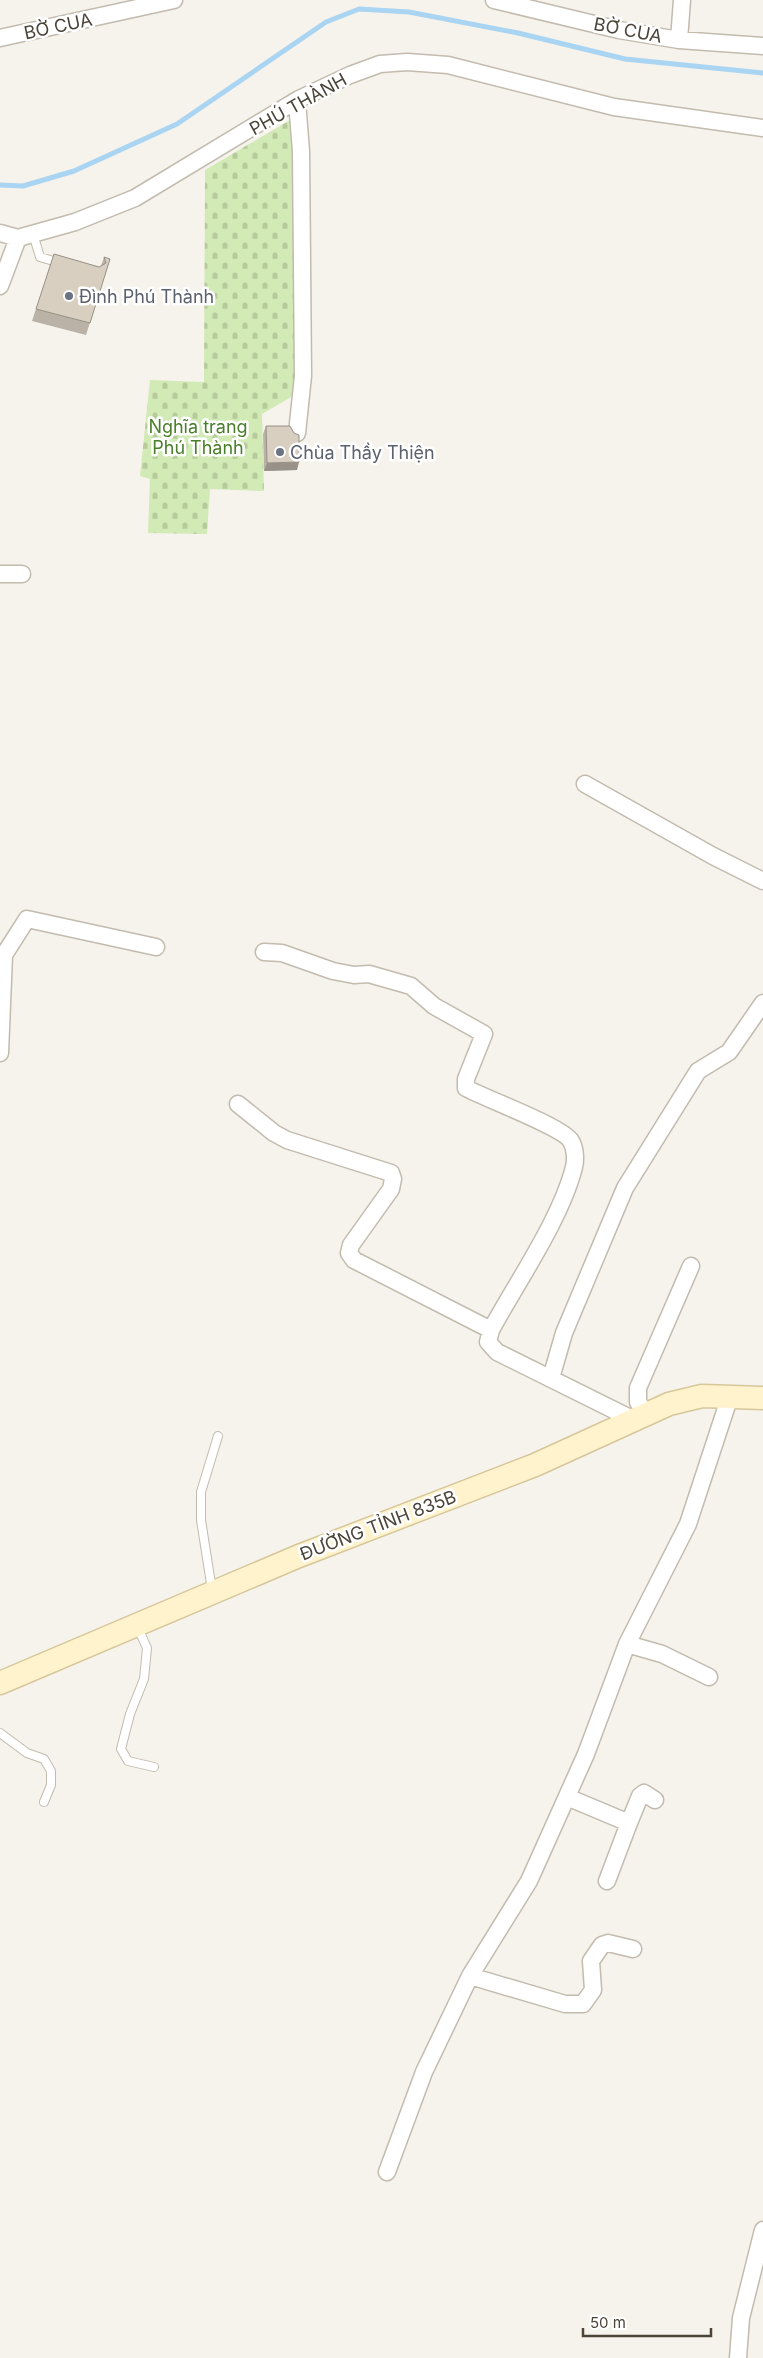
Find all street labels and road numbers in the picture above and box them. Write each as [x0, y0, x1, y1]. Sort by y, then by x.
street label: BỜ CUA [22, 8, 94, 43]
street label: BỜ CUA [592, 12, 664, 47]
street label: PHÚ THÀNH [245, 68, 350, 139]
street label: ĐƯỜNG TỈNH 835B [297, 1485, 459, 1564]

